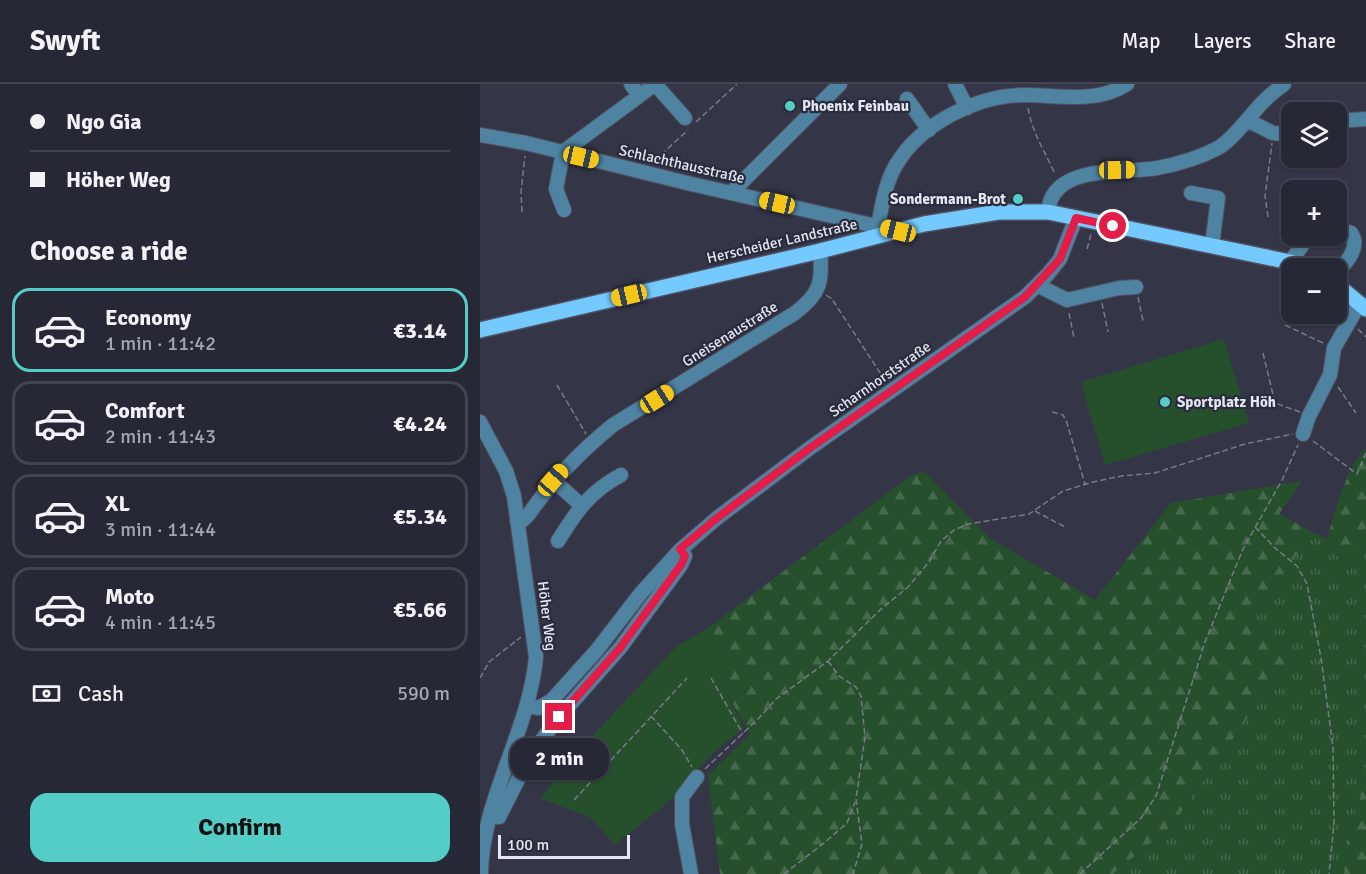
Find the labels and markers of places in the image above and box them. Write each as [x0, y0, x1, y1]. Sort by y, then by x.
place label: Phoenix Feinbau [802, 97, 909, 115]
marker: Phoenix Feinbau [783, 99, 797, 113]
place label: Sondermann-Brot [890, 190, 1006, 208]
marker: Sondermann-Brot [1011, 192, 1025, 206]
place label: Sportplatz Höh [1177, 393, 1276, 411]
marker: Sportplatz Höh [1158, 395, 1172, 409]

